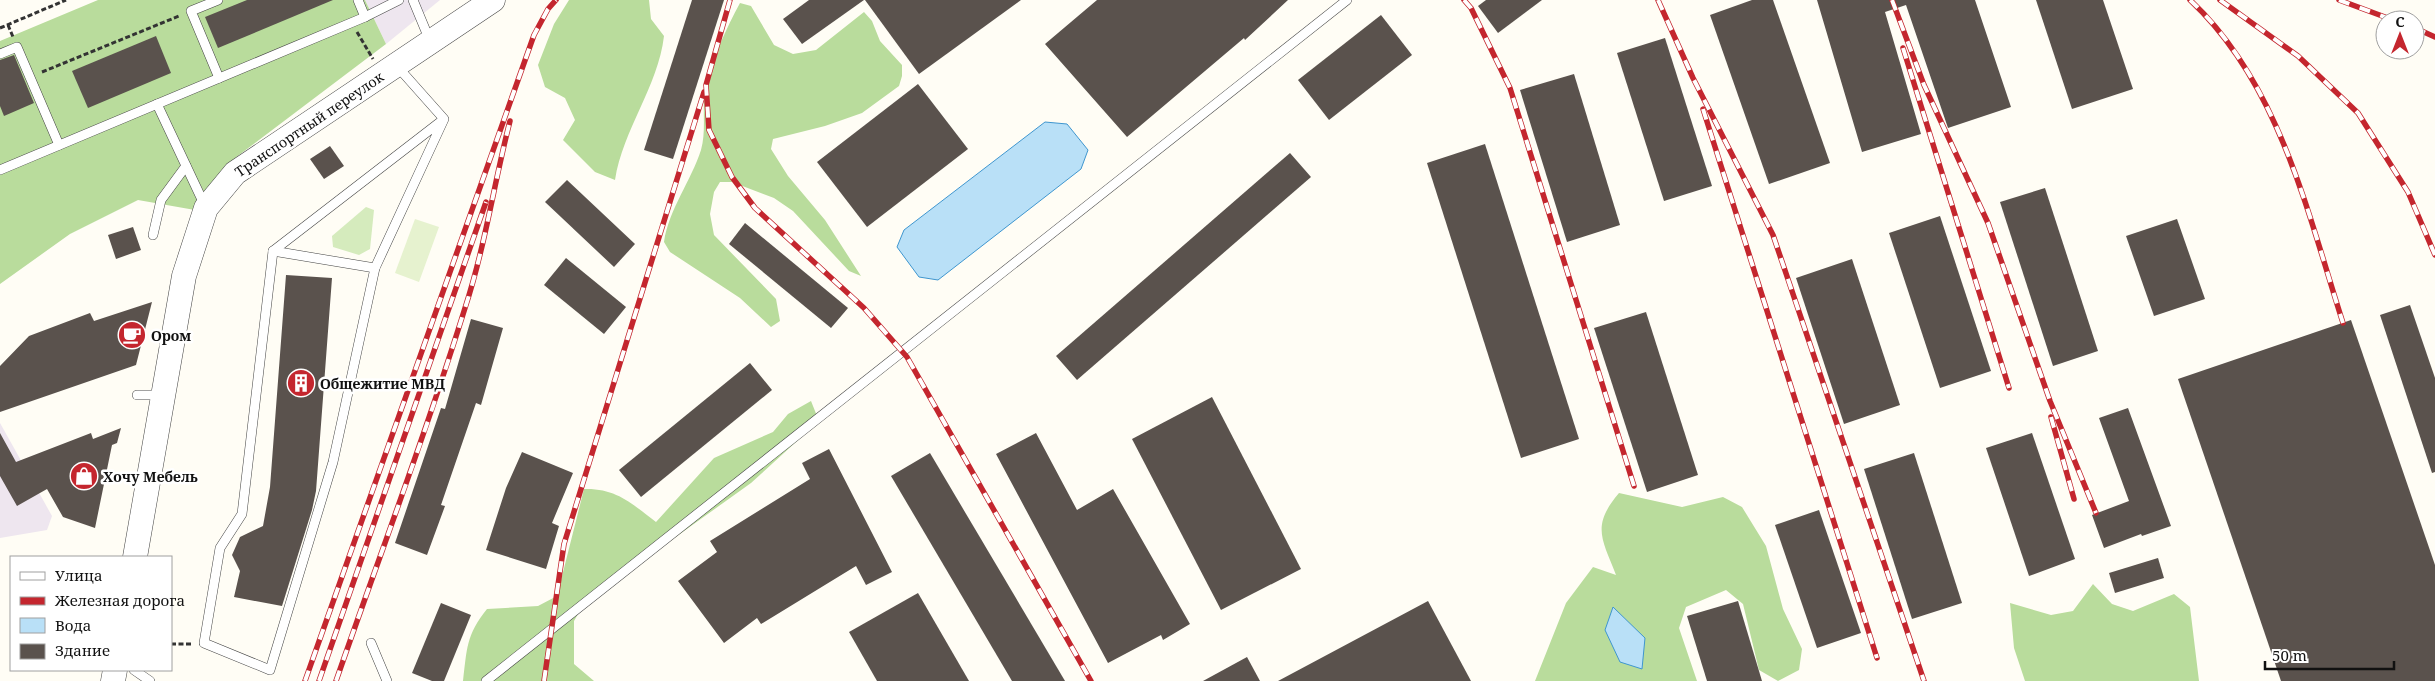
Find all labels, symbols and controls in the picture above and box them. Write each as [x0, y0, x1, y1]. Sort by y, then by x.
north arrow [2375, 10, 2425, 60]
text: С [2395, 12, 2405, 31]
street label: Транспортный переулок [231, 67, 388, 181]
cafe icon: Ором [117, 320, 147, 350]
place label: Ором [151, 326, 191, 345]
building icon: Общежитие МВД [286, 368, 316, 398]
place label: Общежитие МВД [320, 374, 445, 393]
shop icon: Хочу Мебель [69, 461, 99, 491]
place label: Хочу Мебель [103, 467, 198, 486]
legend [10, 556, 172, 671]
text: Улица [55, 565, 103, 585]
text: Железная дорога [54, 590, 185, 610]
text: Вода [55, 615, 91, 635]
scale bar [2265, 638, 2394, 670]
text: Здание [55, 640, 110, 660]
text: 50 m [2272, 645, 2307, 665]

